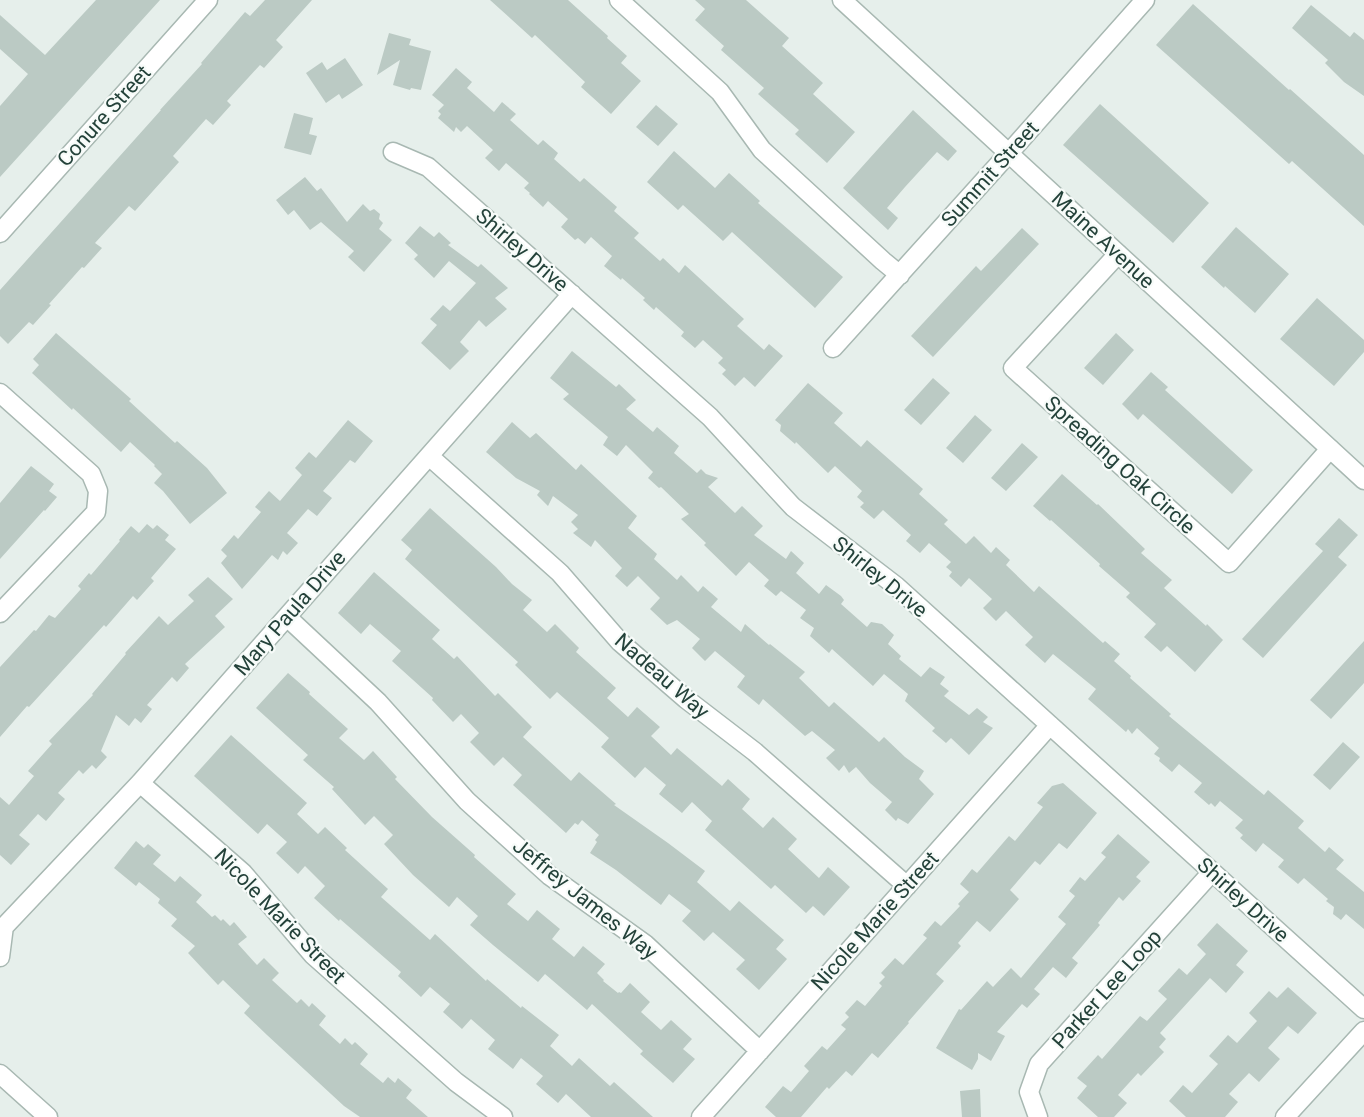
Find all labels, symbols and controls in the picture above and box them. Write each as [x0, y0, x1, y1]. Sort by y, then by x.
street label: Conure Street [52, 61, 156, 171]
street label: Summit Street [936, 116, 1044, 232]
street label: Maine Avenue [1047, 186, 1159, 294]
street label: Shirley Drive [471, 203, 573, 297]
street label: Spreading Oak Circle [1040, 391, 1200, 539]
street label: Shirley Drive [828, 532, 932, 622]
street label: Mary Paula Drive [229, 546, 351, 680]
street label: Nadeau Way [610, 629, 714, 724]
street label: Jeffrey James Way [508, 834, 662, 965]
street label: Nicole Marie Street [209, 844, 351, 989]
street label: Nicole Marie Street [806, 847, 944, 995]
street label: Shirley Drive [1192, 853, 1294, 947]
street label: Parker Lee Loop [1047, 925, 1167, 1053]

